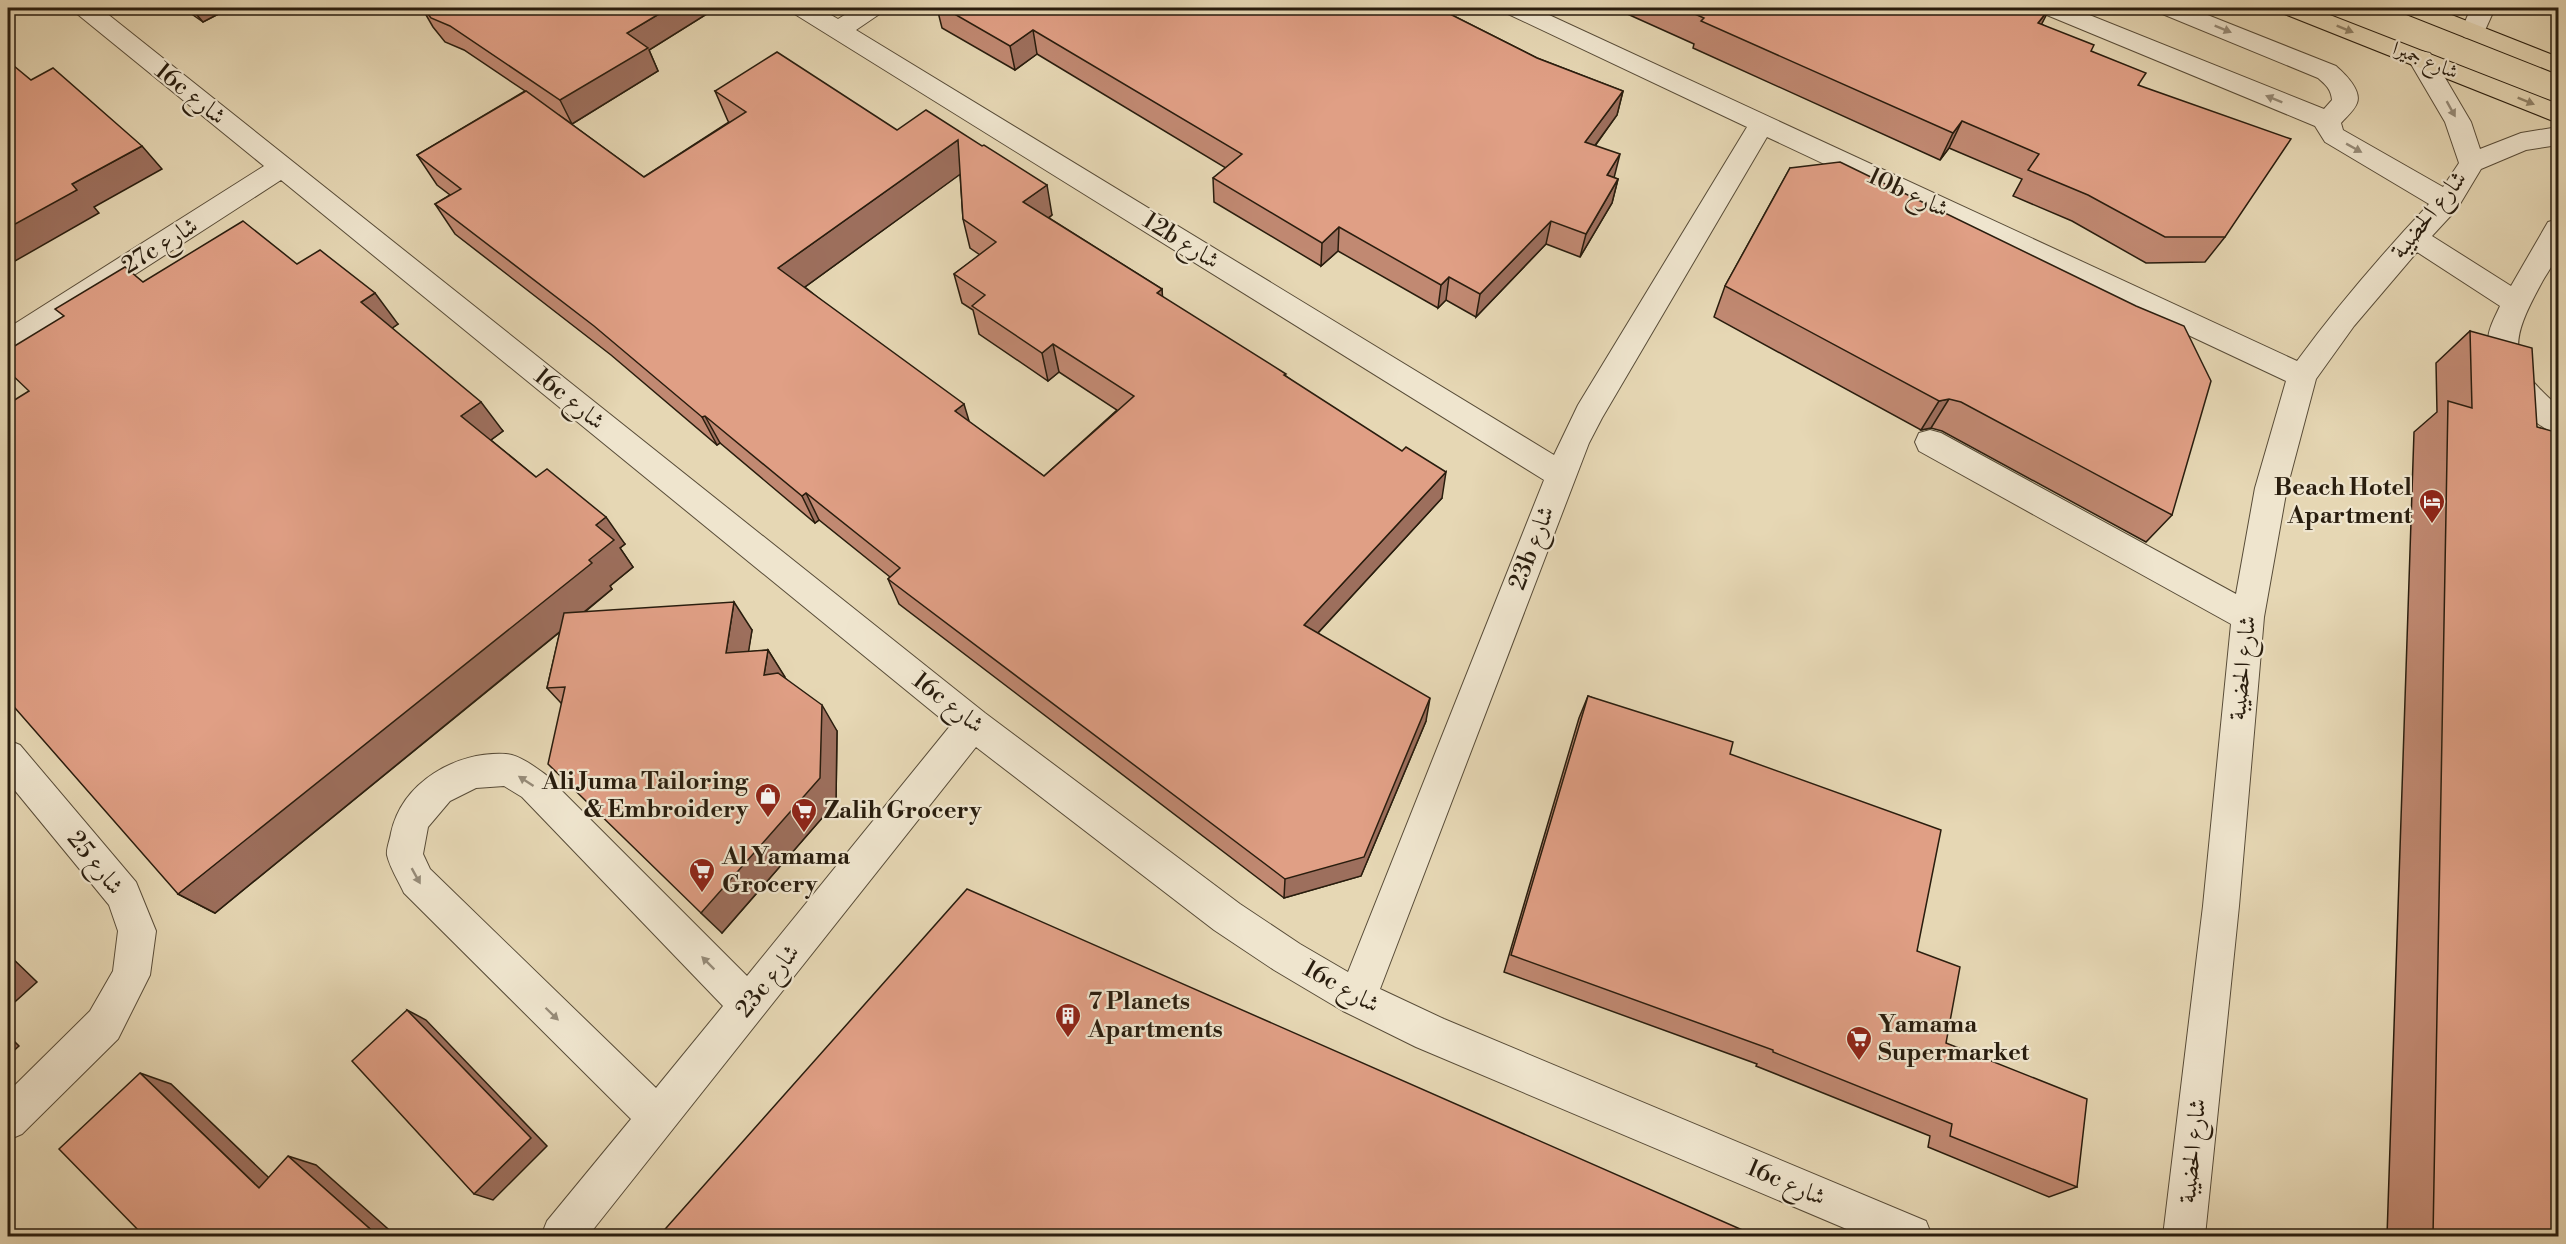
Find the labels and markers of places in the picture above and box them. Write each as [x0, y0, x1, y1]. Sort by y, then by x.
place label: Beach Hotel Apartment [2274, 473, 2413, 531]
hotel icon: Beach Hotel Apartment [2417, 487, 2447, 525]
place label: Ali Juma Tailoring & Embroidery [541, 767, 749, 825]
shop icon: Ali Juma Tailoring & Embroidery [753, 781, 783, 819]
supermarket icon: Zalih Grocery [789, 796, 819, 834]
place label: Zalih Grocery [824, 796, 982, 826]
place label: Al Yamama Grocery [721, 842, 851, 900]
supermarket icon: Al Yamama Grocery [687, 856, 717, 894]
place label: 7 Planets Apartments [1087, 987, 1223, 1045]
building icon: 7 Planets Apartments [1053, 1001, 1083, 1039]
place label: Yamama Supermarket [1878, 1010, 2030, 1068]
supermarket icon: Yamama Supermarket [1844, 1024, 1874, 1062]

